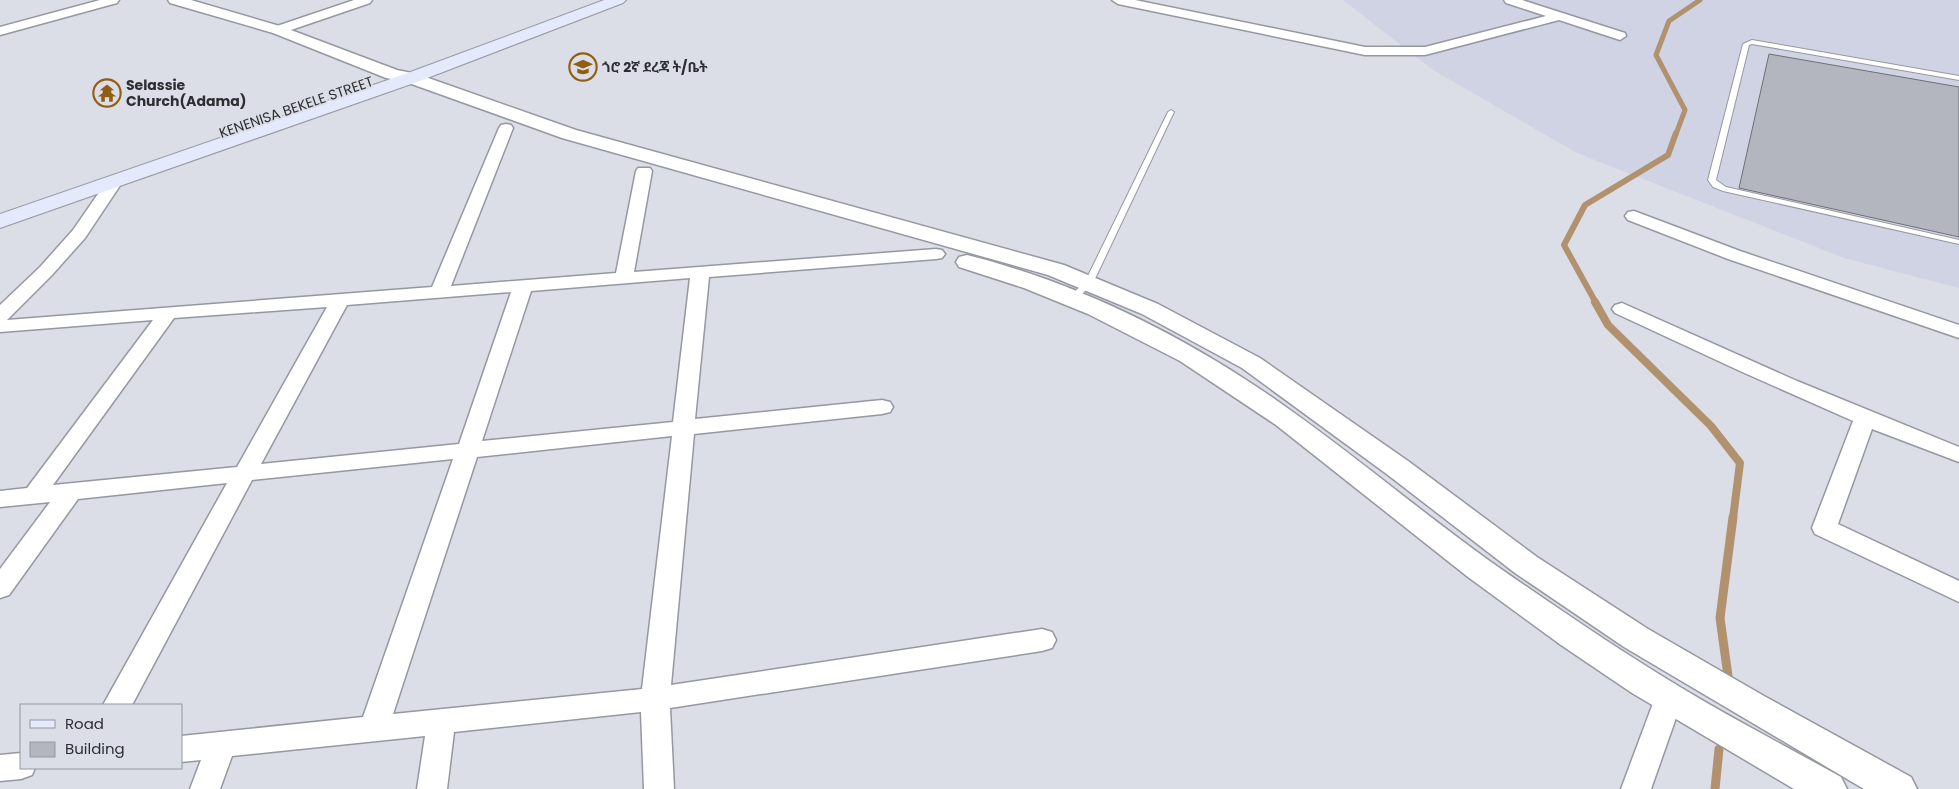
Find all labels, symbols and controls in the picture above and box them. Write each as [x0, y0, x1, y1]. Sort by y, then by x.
school or university icon: ጎሮ 2ኛ ደረጃ ት/ቤት [568, 52, 598, 82]
place label: ጎሮ 2ኛ ደረጃ ት/ቤት [602, 57, 708, 77]
street label: KENENISA BEKELE STREET [216, 71, 376, 143]
place label: Selassie Church(Adama) [126, 75, 246, 111]
temple icon: Selassie Church(Adama) [92, 78, 122, 108]
legend [20, 704, 182, 769]
text: Road [65, 713, 104, 734]
text: Building [65, 738, 125, 759]

